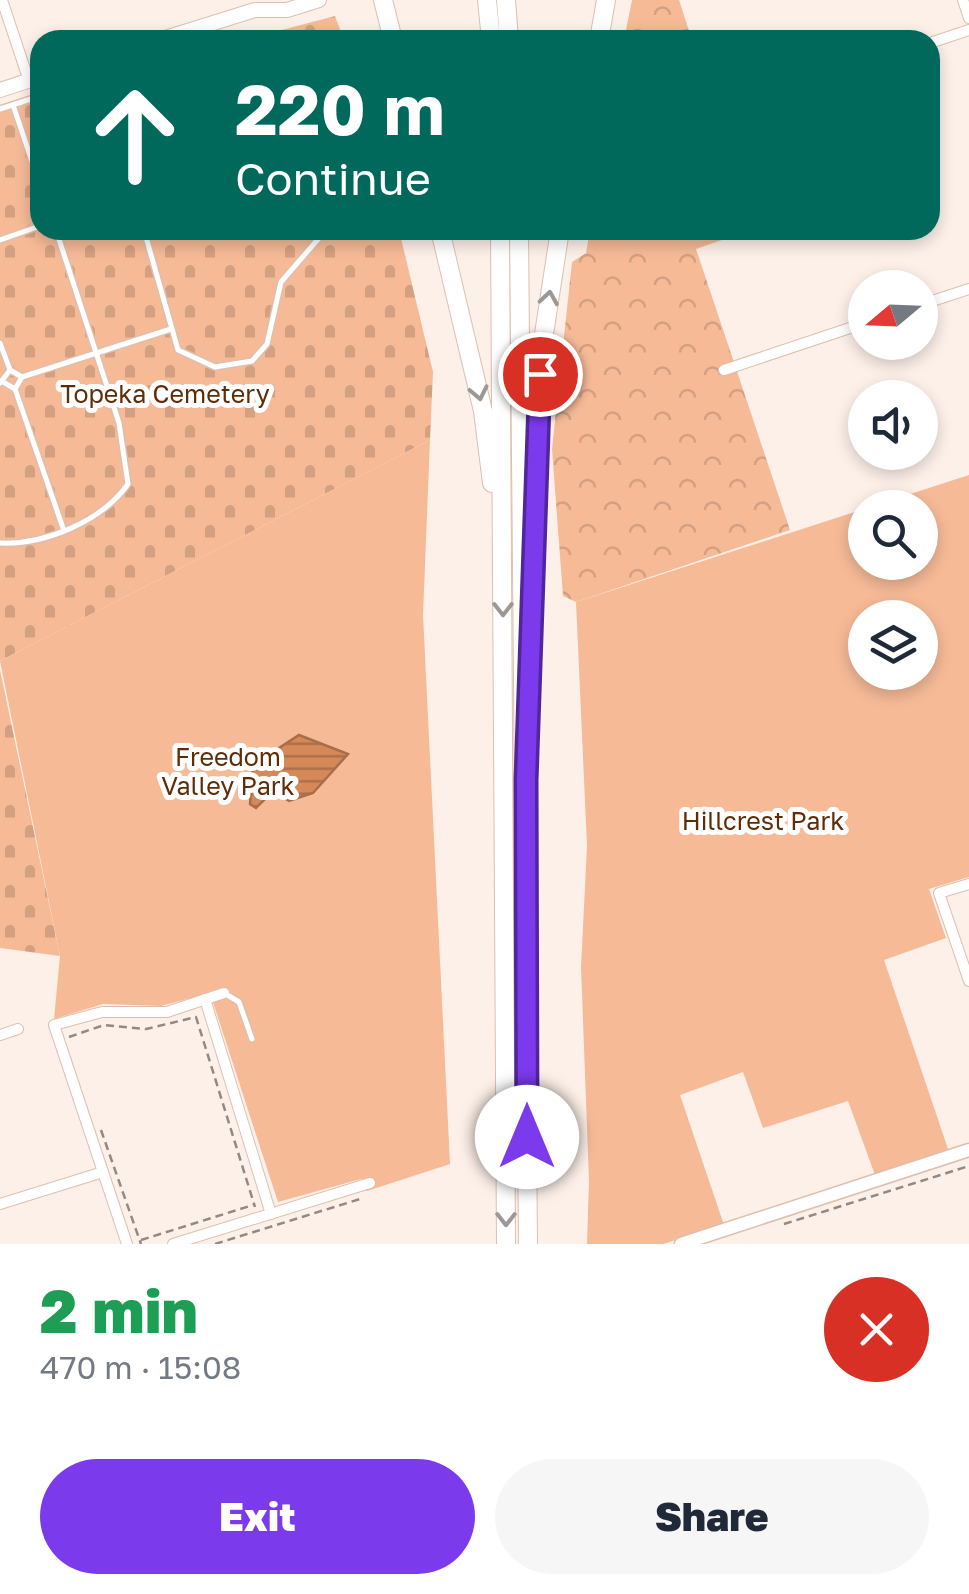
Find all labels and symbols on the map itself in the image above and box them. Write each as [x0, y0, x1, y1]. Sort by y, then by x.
north arrow [848, 270, 938, 360]
one-way arrow [538, 290, 559, 307]
pin [498, 332, 583, 417]
park label: Topeka Cemetery [60, 378, 270, 409]
one-way arrow [467, 384, 488, 401]
one-way arrow [492, 602, 514, 618]
park label: Freedom Valley Park [161, 741, 295, 801]
park label: Hillcrest Park [682, 805, 844, 836]
position arrow [475, 1085, 579, 1189]
one-way arrow [495, 1212, 517, 1227]

